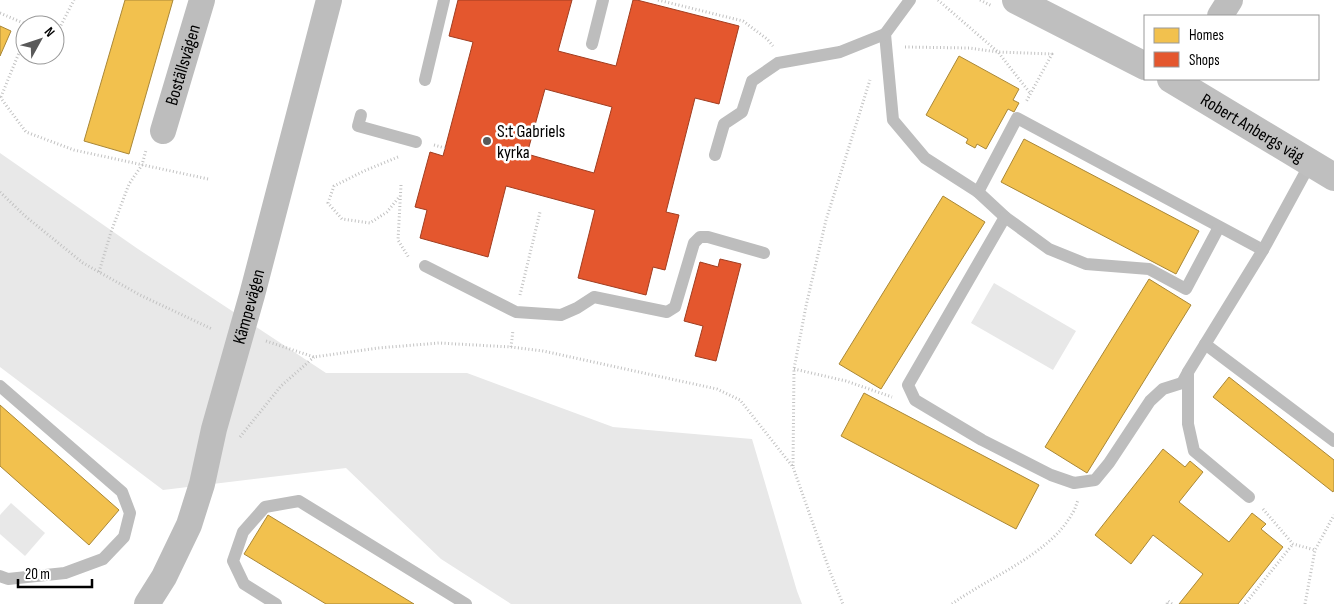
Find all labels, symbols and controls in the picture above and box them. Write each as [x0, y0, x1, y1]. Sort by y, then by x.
north arrow [15, 15, 65, 65]
legend [1144, 15, 1319, 80]
street label: Boställsvägen [161, 22, 205, 108]
text: N [41, 24, 58, 40]
text: Homes [1189, 26, 1224, 45]
text: Shops [1189, 51, 1220, 70]
street label: Robert Anbergs väg [1197, 89, 1308, 167]
place label: S:t Gabriels kyrka [497, 121, 565, 163]
marker: S:t Gabriels kyrka [481, 135, 493, 147]
street label: Kämpevägen [228, 267, 269, 347]
scale bar [18, 556, 91, 588]
text: 20 m [25, 565, 50, 584]

